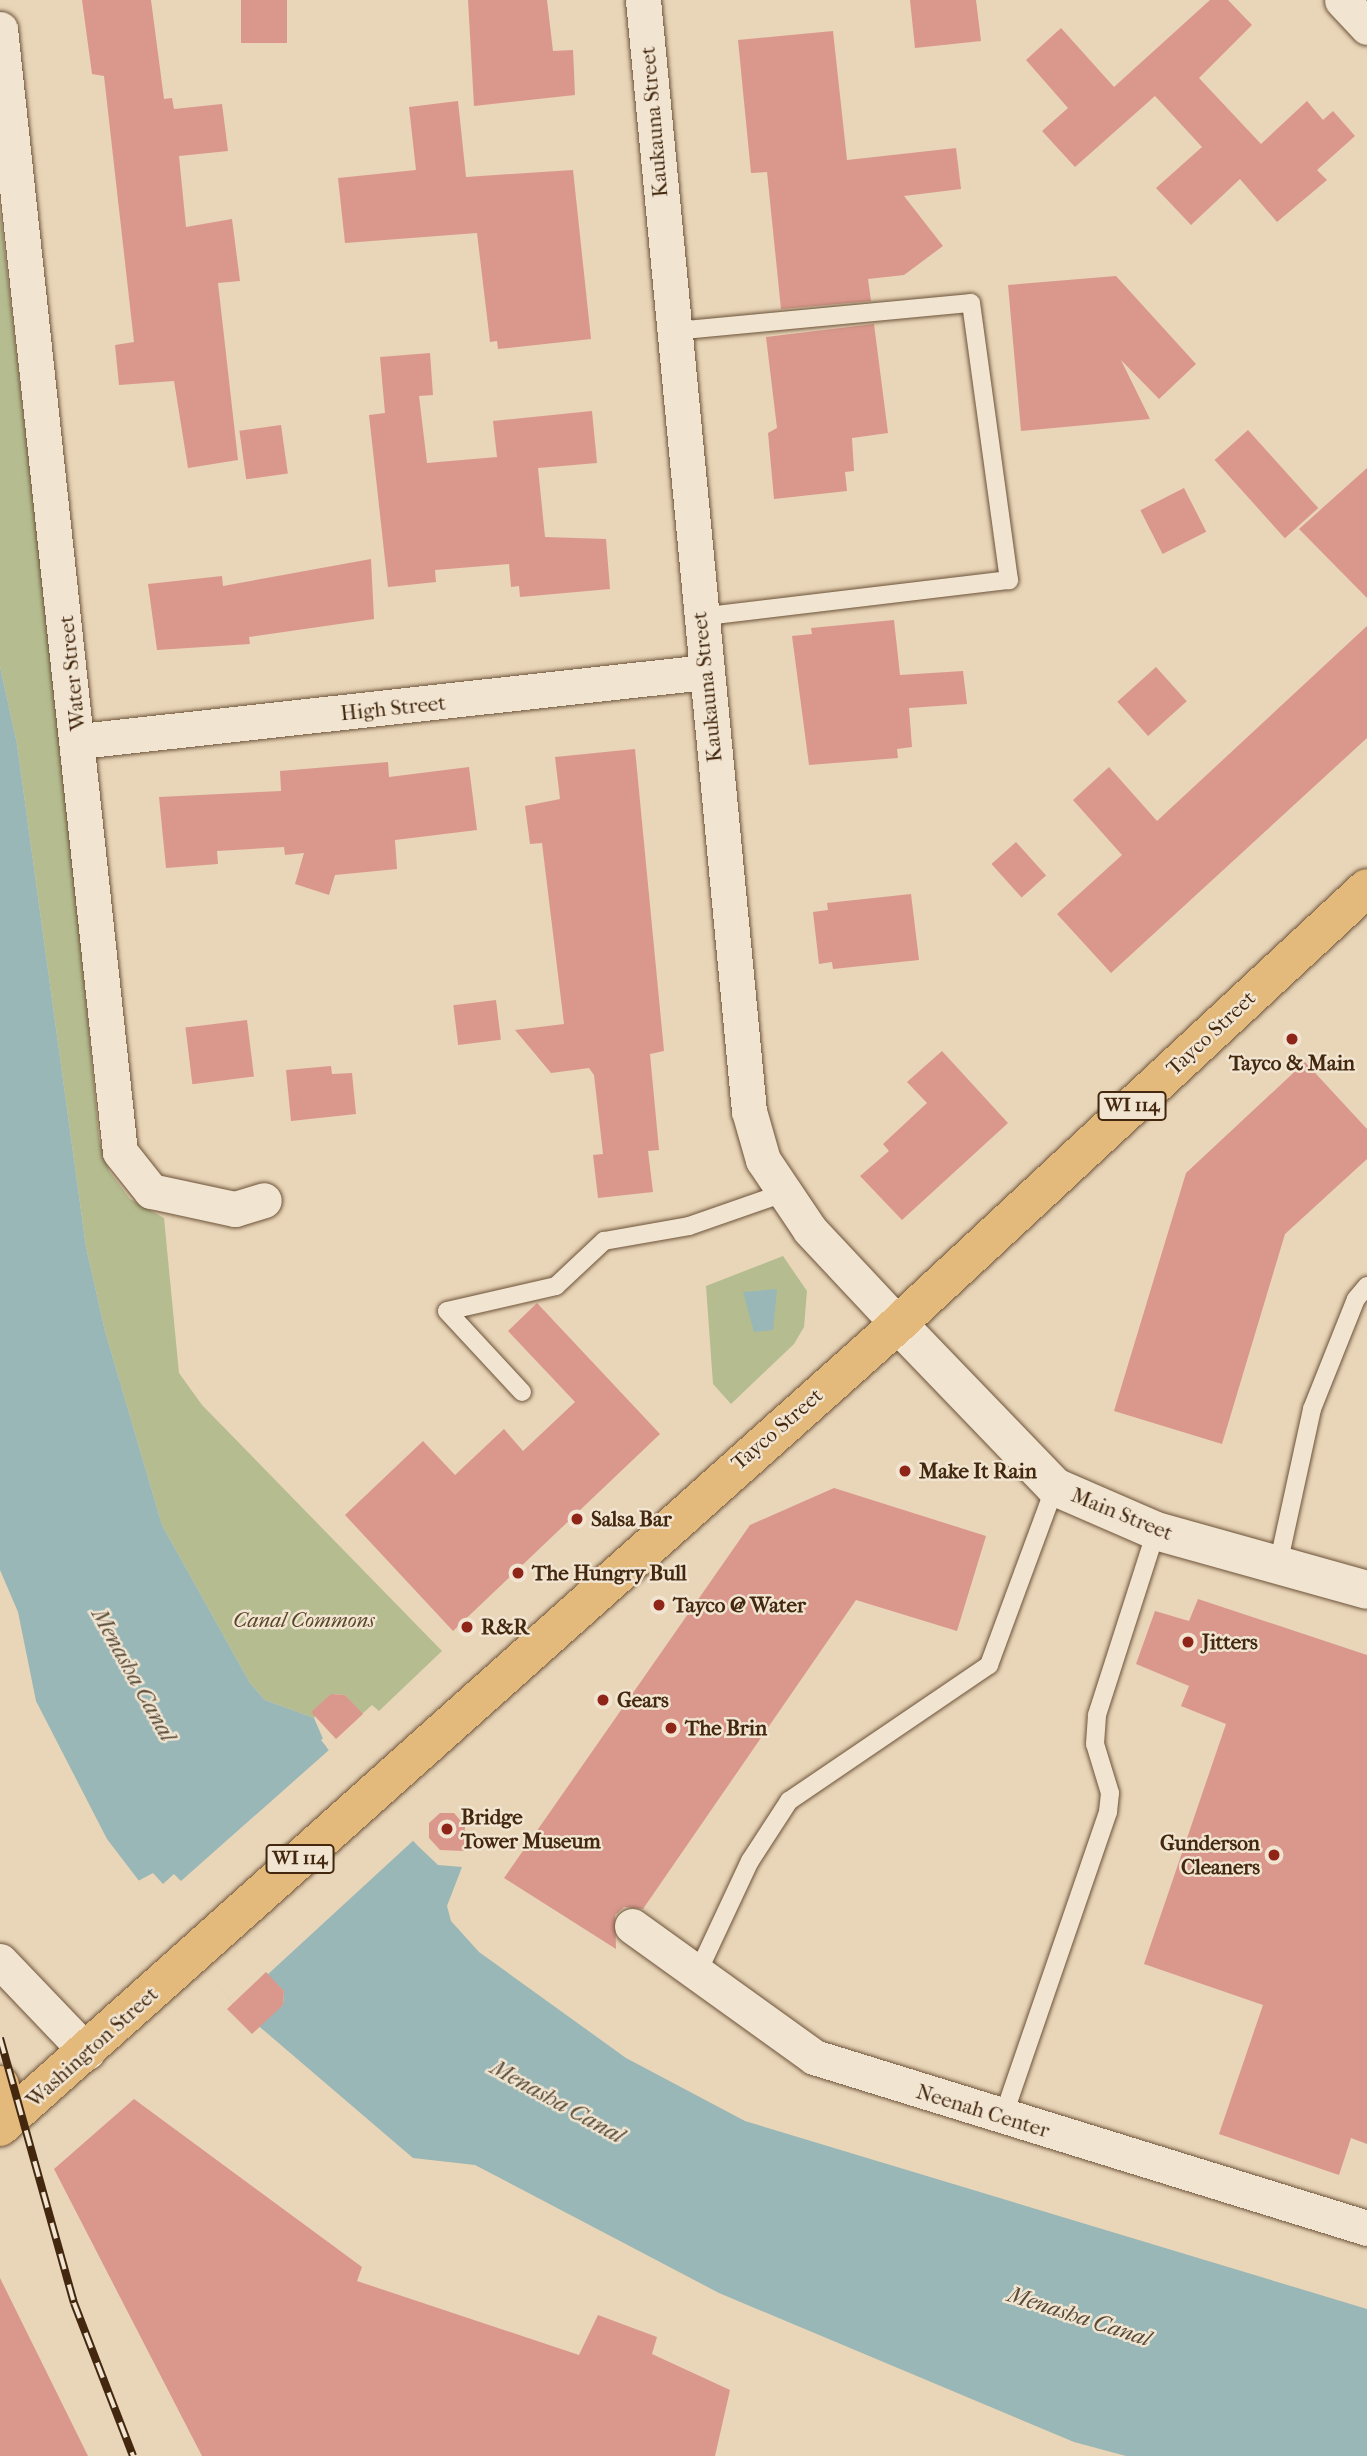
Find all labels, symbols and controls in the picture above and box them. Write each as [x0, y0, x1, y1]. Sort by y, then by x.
street label: Kaukauna Street [635, 46, 673, 198]
street label: Kaukauna Street [687, 611, 727, 763]
street label: Water Street [53, 614, 91, 732]
street label: High Street [339, 690, 447, 726]
street label: Tayco Street [1161, 985, 1261, 1081]
marker: Tayco & Main [1284, 1031, 1300, 1047]
place label: Tayco & Main [1229, 1050, 1355, 1076]
road number: WI 114 [1097, 1090, 1167, 1122]
street label: Tayco Street [726, 1383, 828, 1475]
place label: Make It Rain [919, 1458, 1037, 1484]
marker: Make It Rain [897, 1463, 913, 1479]
street label: Main Street [1068, 1482, 1176, 1546]
place label: Salsa Bar [591, 1506, 672, 1532]
marker: Salsa Bar [569, 1511, 585, 1527]
place label: The Hungry Bull [532, 1560, 687, 1586]
marker: The Hungry Bull [510, 1565, 526, 1581]
place label: Tayco @ Water [673, 1592, 806, 1618]
marker: Tayco @ Water [651, 1597, 667, 1613]
water label: Menasha Canal [85, 1603, 181, 1747]
park label: Canal Commons [233, 1607, 375, 1633]
place label: R&R [481, 1614, 529, 1640]
marker: R&R [459, 1619, 475, 1635]
place label: Jitters [1202, 1629, 1258, 1655]
marker: Jitters [1180, 1634, 1196, 1650]
place label: Gears [617, 1687, 669, 1713]
marker: Gears [595, 1692, 611, 1708]
place label: The Brin [685, 1715, 767, 1741]
marker: The Brin [663, 1720, 679, 1736]
place label: Bridge Tower Museum [461, 1804, 601, 1854]
marker: Bridge Tower Museum [439, 1821, 455, 1837]
place label: Gunderson Cleaners [1160, 1830, 1260, 1880]
road number: WI 114 [265, 1843, 335, 1874]
marker: Gunderson Cleaners [1266, 1847, 1282, 1863]
street label: Washington Street [21, 1981, 163, 2113]
water label: Menasha Canal [485, 2054, 629, 2150]
street label: Neenah Center [913, 2079, 1053, 2143]
water label: Menasha Canal [1004, 2281, 1154, 2353]

